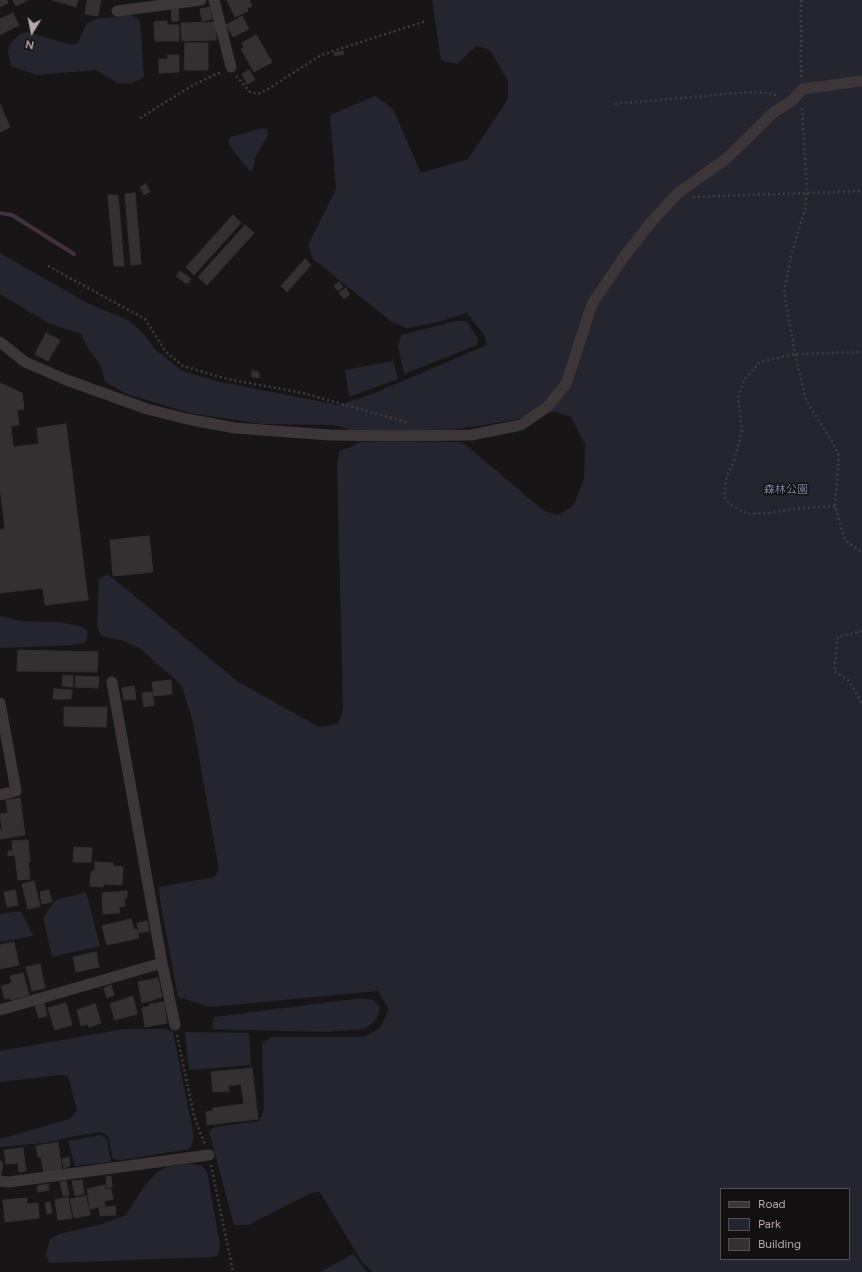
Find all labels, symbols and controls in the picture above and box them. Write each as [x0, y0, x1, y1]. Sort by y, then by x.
north arrow [12, 12, 52, 52]
text: N [25, 37, 35, 51]
park label: 森林公園 [764, 483, 808, 497]
legend [720, 1188, 850, 1260]
text: Road [758, 1197, 786, 1211]
text: Park [758, 1217, 781, 1231]
text: Building [758, 1237, 801, 1251]

